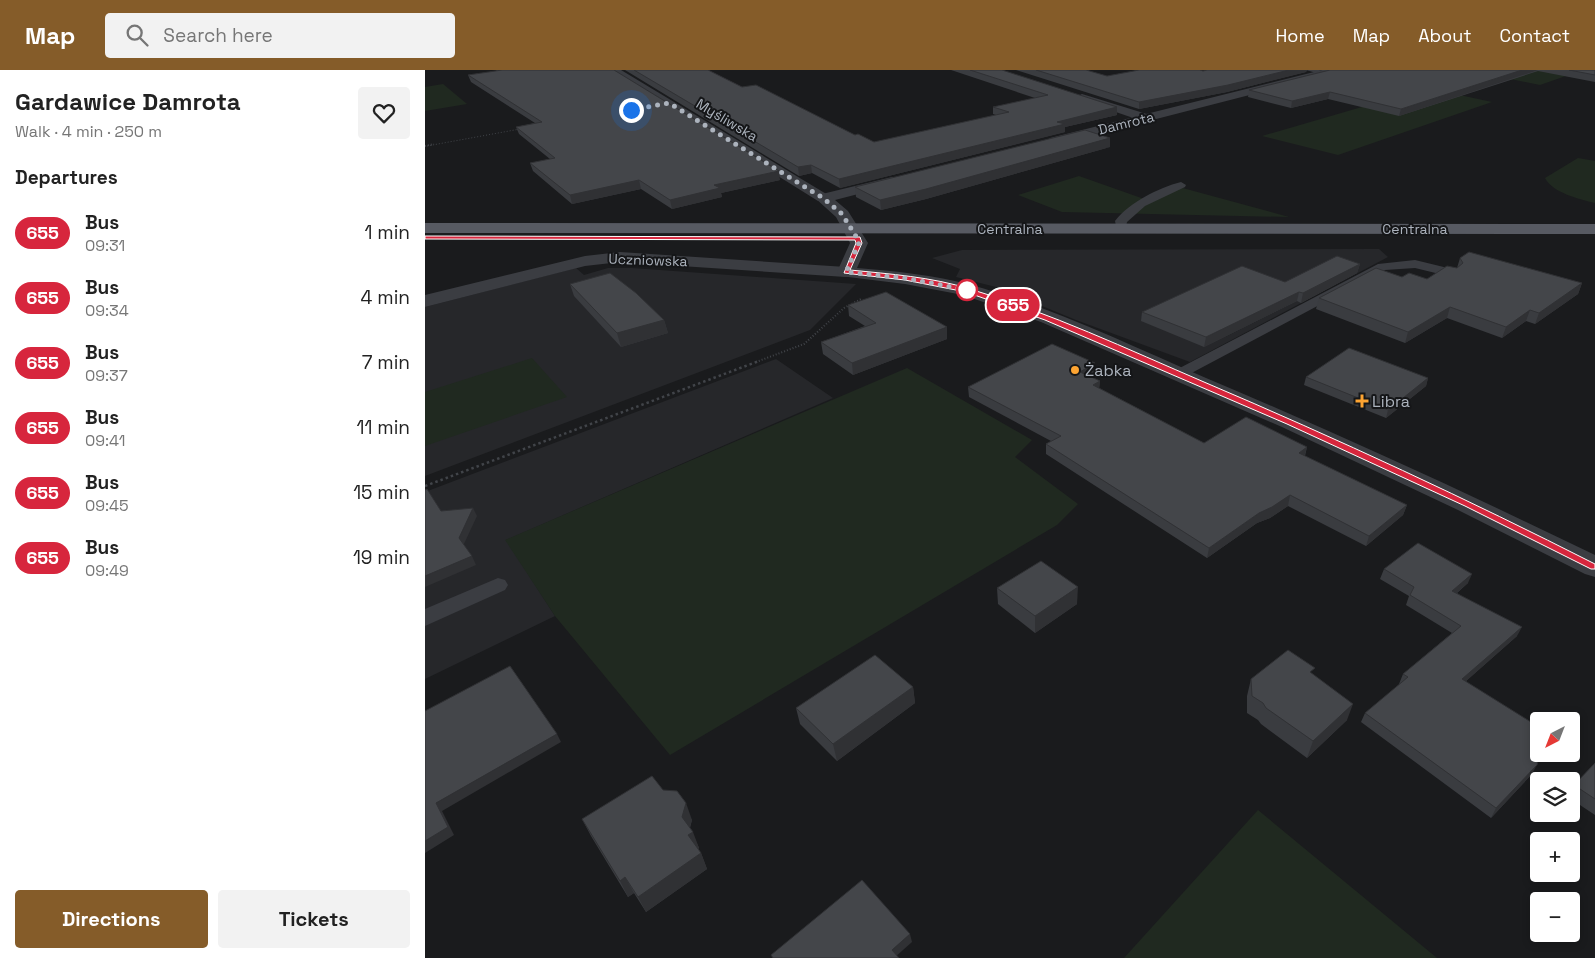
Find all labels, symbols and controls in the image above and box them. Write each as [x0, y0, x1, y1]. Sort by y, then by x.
search box [105, 13, 455, 58]
text: Map [25, 20, 75, 51]
icon: search [123, 21, 151, 49]
text: Search here [163, 23, 273, 48]
text: Home [1276, 24, 1325, 47]
text: Map [1353, 24, 1390, 47]
text: About [1418, 24, 1472, 47]
text: Contact [1500, 24, 1570, 47]
text: Gardawice Damrota [15, 86, 241, 117]
button: heart [358, 87, 410, 139]
street label: Myśliwska [693, 95, 761, 145]
your location [619, 98, 644, 123]
street label: Damrota [1096, 107, 1156, 139]
text: Walk · 4 min · 250 m [15, 121, 162, 142]
text: Departures [15, 165, 118, 190]
text: Bus [85, 210, 119, 235]
text: 1 min [365, 220, 410, 245]
street label: Centralna [977, 220, 1043, 238]
street label: Centralna [1382, 220, 1448, 238]
text: 655 [26, 221, 59, 244]
text: 09:31 [85, 235, 125, 256]
street label: Uczniowska [608, 250, 688, 270]
text: Bus [85, 275, 119, 300]
unlabelled marker [956, 279, 978, 301]
text: 4 min [361, 285, 410, 310]
text: 655 [26, 286, 59, 309]
line badge: 655 [984, 289, 1042, 321]
text: 655 [997, 293, 1029, 316]
text: 09:34 [85, 300, 129, 321]
text: Bus [85, 340, 119, 365]
text: 7 min [362, 350, 410, 375]
text: 655 [26, 351, 59, 374]
place label: Żabka [1085, 360, 1131, 381]
marker: Żabka [1069, 364, 1081, 376]
text: 09:37 [85, 365, 128, 386]
place label: Libra [1372, 391, 1410, 412]
marker: Libra [1356, 395, 1368, 407]
text: Bus [85, 405, 119, 430]
text: 11 min [357, 415, 410, 440]
text: 655 [26, 416, 59, 439]
text: 09:41 [85, 430, 125, 451]
text: Bus [85, 470, 119, 495]
text: 15 min [353, 480, 410, 505]
text: 655 [26, 481, 59, 504]
text: 09:45 [85, 495, 129, 516]
text: Bus [85, 535, 119, 560]
text: 19 min [353, 545, 410, 570]
text: 655 [26, 546, 59, 569]
text: 09:49 [85, 560, 129, 581]
north arrow [1530, 712, 1580, 762]
map controls [1530, 712, 1580, 942]
button: layers [1530, 772, 1580, 822]
button: + [1530, 832, 1580, 882]
button: Directions [15, 890, 208, 948]
button: Tickets [218, 890, 410, 948]
button: − [1530, 892, 1580, 942]

